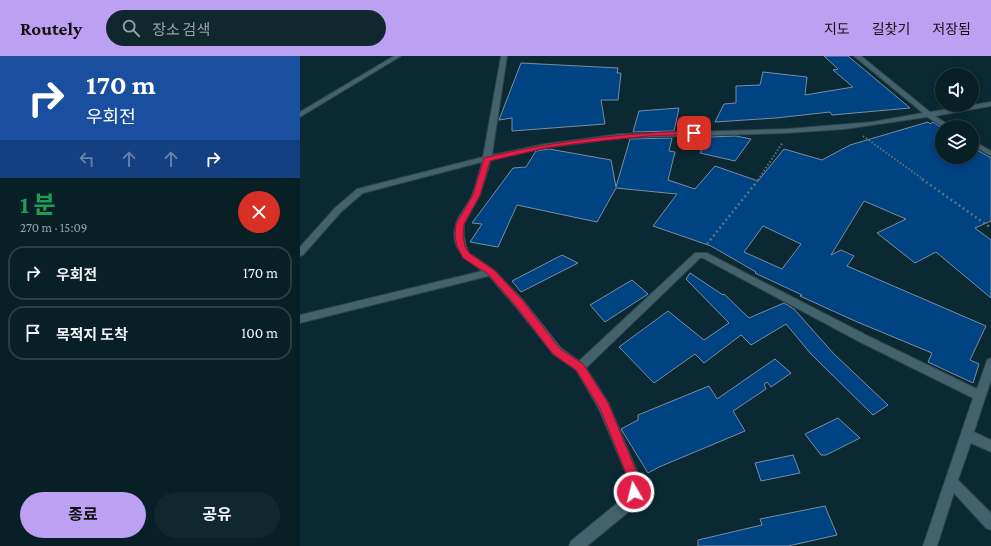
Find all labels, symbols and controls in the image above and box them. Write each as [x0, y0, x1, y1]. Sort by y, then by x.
search box [106, 10, 386, 46]
icon: search [120, 17, 142, 39]
text: Routely [20, 18, 82, 39]
text: 지도 [824, 21, 850, 37]
text: 길찾기 [872, 21, 910, 37]
text: 저장됨 [932, 21, 971, 37]
text: 장소 검색 [152, 22, 210, 38]
map controls [935, 68, 979, 164]
button: sound [935, 68, 979, 112]
text: 170 m [86, 69, 156, 100]
icon: right [20, 72, 72, 124]
text: 우회전 [86, 107, 136, 127]
pin [677, 116, 711, 150]
button: layers [935, 120, 979, 164]
icon: arrive [683, 122, 705, 144]
icon: left [76, 148, 98, 170]
icon: ahead [118, 148, 140, 170]
icon: ahead [160, 148, 182, 170]
icon: right [202, 148, 224, 170]
text: 1 분 [20, 191, 56, 218]
button: close [238, 191, 280, 233]
text: 270 m · 15:09 [20, 220, 87, 235]
icon: right [22, 262, 44, 284]
text: 170 m [243, 265, 278, 281]
text: 우회전 [56, 267, 97, 283]
icon: arrive [22, 322, 44, 344]
text: 100 m [241, 325, 278, 341]
text: 목적지 도착 [56, 327, 128, 343]
position arrow [613, 471, 655, 513]
button: 종료 [20, 492, 146, 538]
button: 공유 [154, 492, 280, 538]

